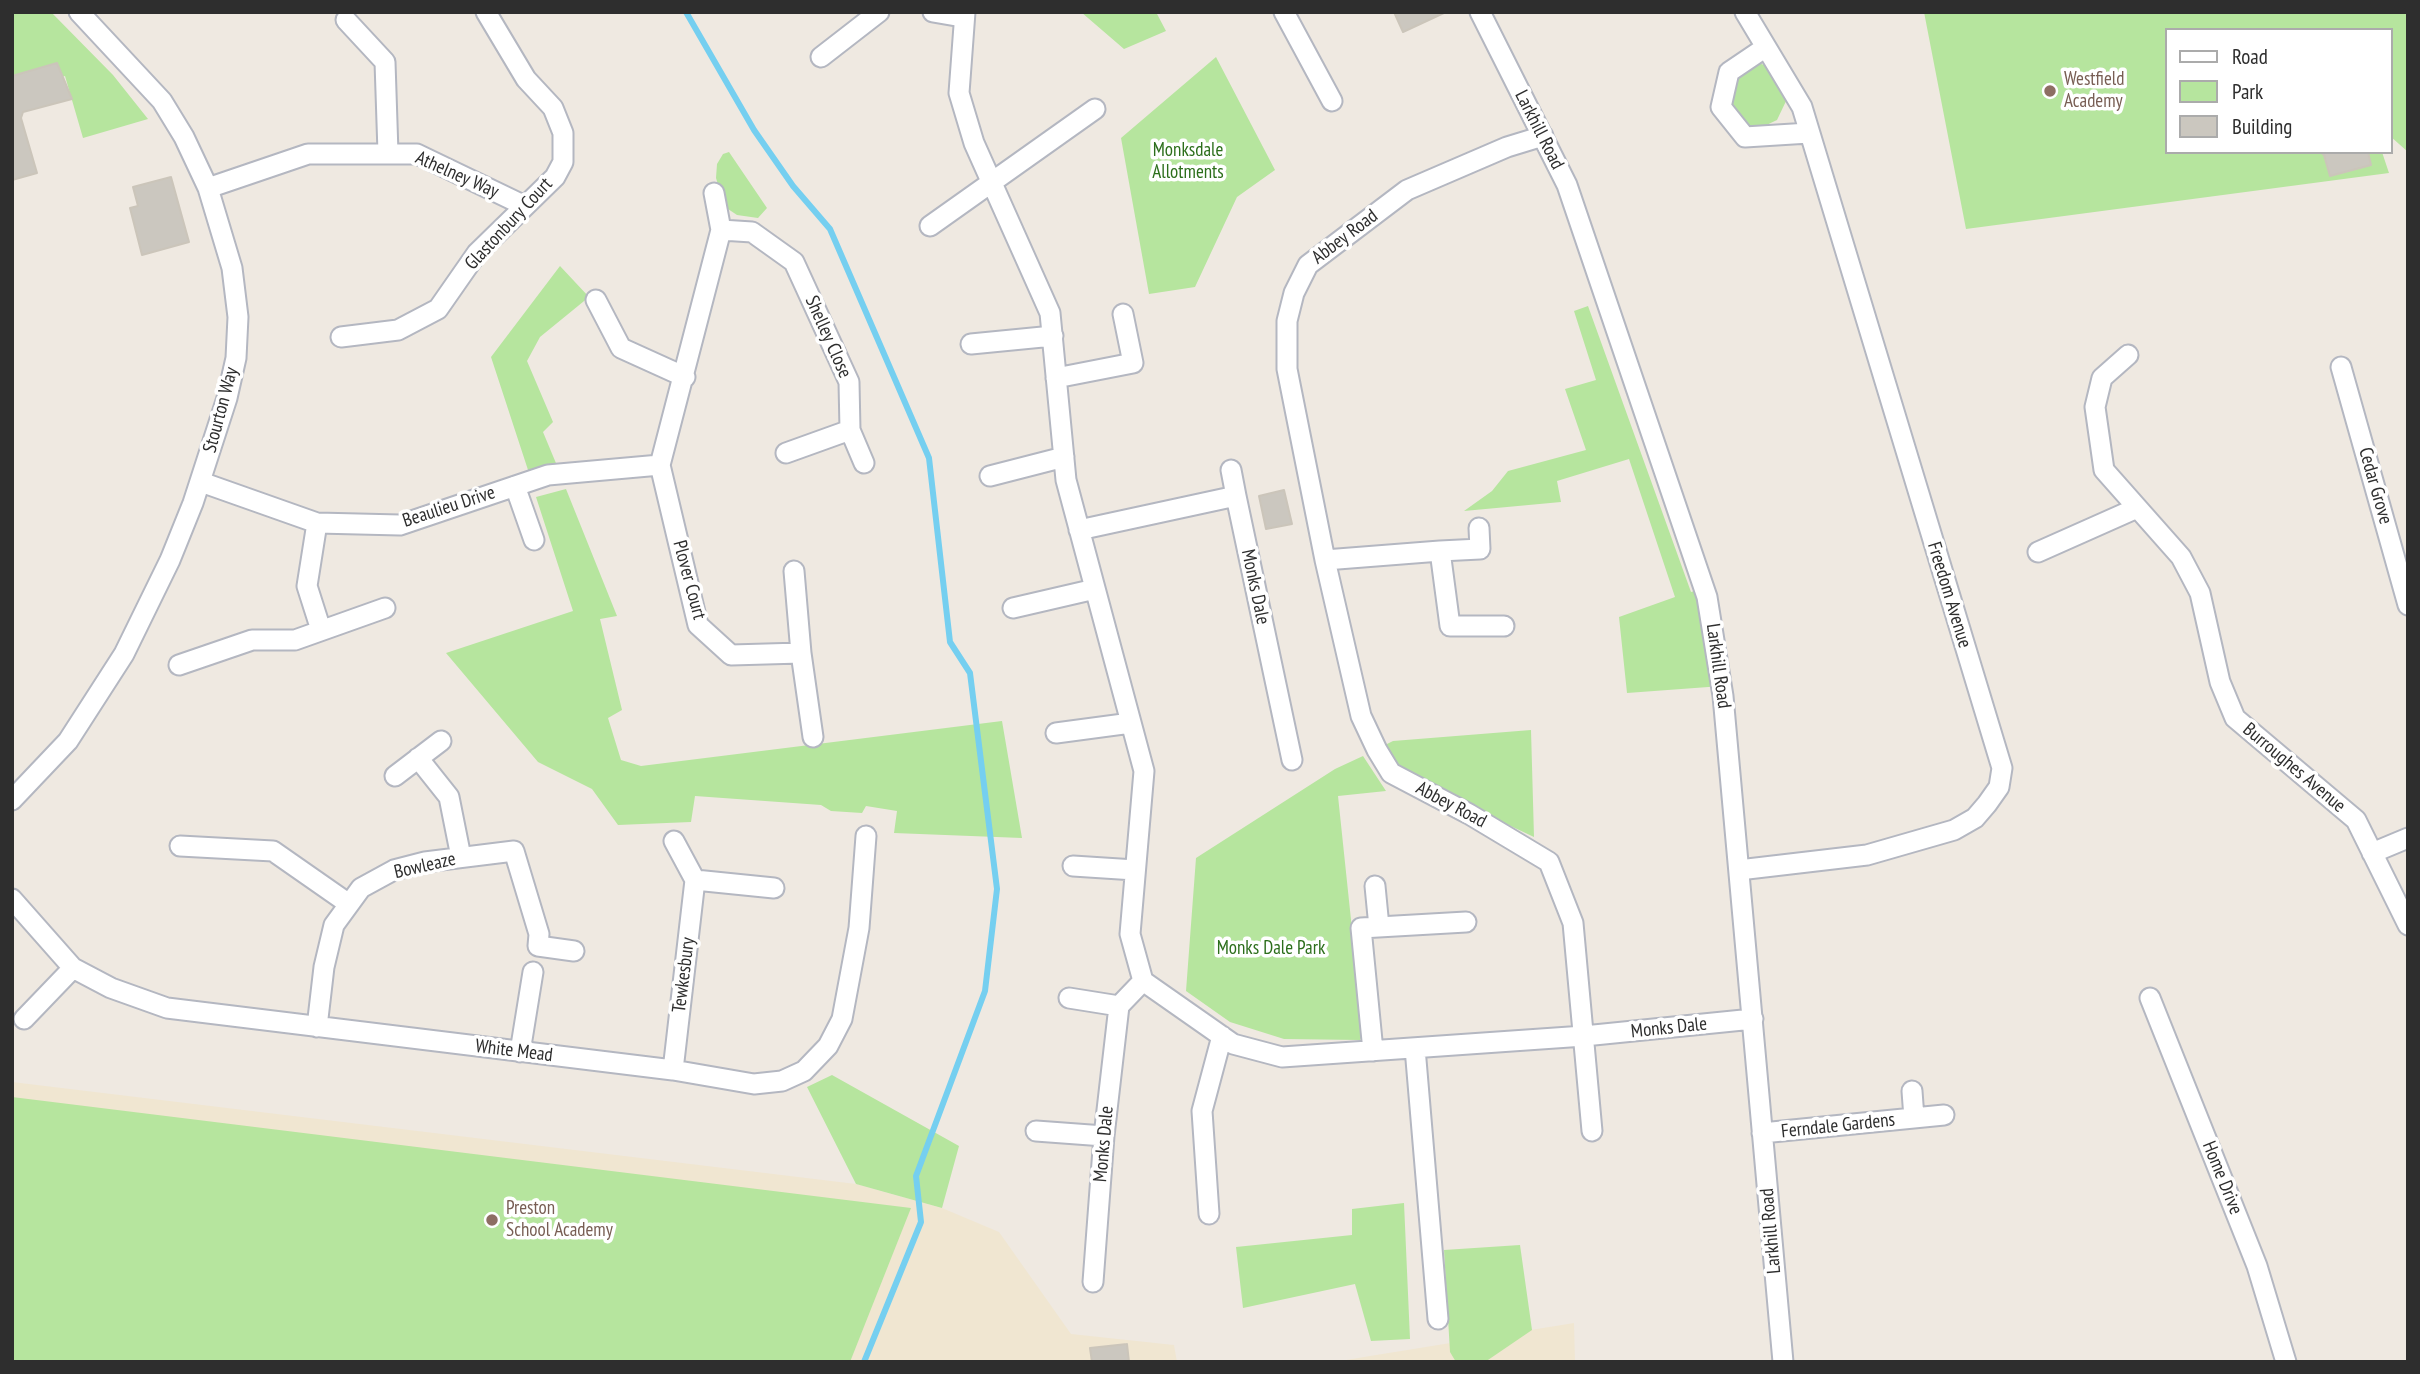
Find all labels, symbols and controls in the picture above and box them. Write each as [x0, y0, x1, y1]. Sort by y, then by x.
legend [2164, 28, 2392, 154]
text: Road [2232, 43, 2268, 70]
place label: Westfield Academy [2064, 69, 2124, 113]
text: Park [2232, 78, 2263, 105]
marker: Westfield Academy [2042, 83, 2058, 99]
street label: Larkhill Road [1509, 87, 1569, 173]
text: Building [2232, 113, 2292, 140]
park label: Monksdale Allotments [1152, 140, 1224, 184]
street label: Athelney Way [412, 147, 502, 203]
street label: Glastonbury Court [460, 173, 558, 275]
street label: Abbey Road [1308, 205, 1382, 269]
street label: Shelley Close [800, 292, 856, 382]
street label: Stourton Way [199, 365, 243, 455]
street label: Cedar Grove [2353, 445, 2397, 527]
street label: Beaulieu Drive [400, 481, 498, 533]
street label: Plover Court [668, 538, 710, 622]
street label: Freedom Avenue [1922, 539, 1976, 651]
street label: Monks Dale [1236, 547, 1274, 627]
street label: Larkhill Road [1701, 622, 1735, 710]
street label: Burroughes Avenue [2238, 718, 2350, 818]
street label: Abbey Road [1412, 777, 1490, 833]
street label: Bowleaze [392, 848, 458, 884]
street label: Tewkesbury [668, 936, 700, 1014]
park label: Monks Dale Park [1217, 938, 1325, 960]
street label: Monks Dale [1630, 1013, 1708, 1043]
street label: White Mead [474, 1035, 554, 1067]
street label: Monks Dale [1089, 1105, 1119, 1183]
street label: Ferndale Gardens [1780, 1109, 1896, 1143]
street label: Home Drive [2197, 1138, 2247, 1218]
street label: Larkhill Road [1756, 1187, 1786, 1275]
place label: Preston School Academy [506, 1198, 613, 1242]
marker: Preston School Academy [484, 1212, 500, 1228]

